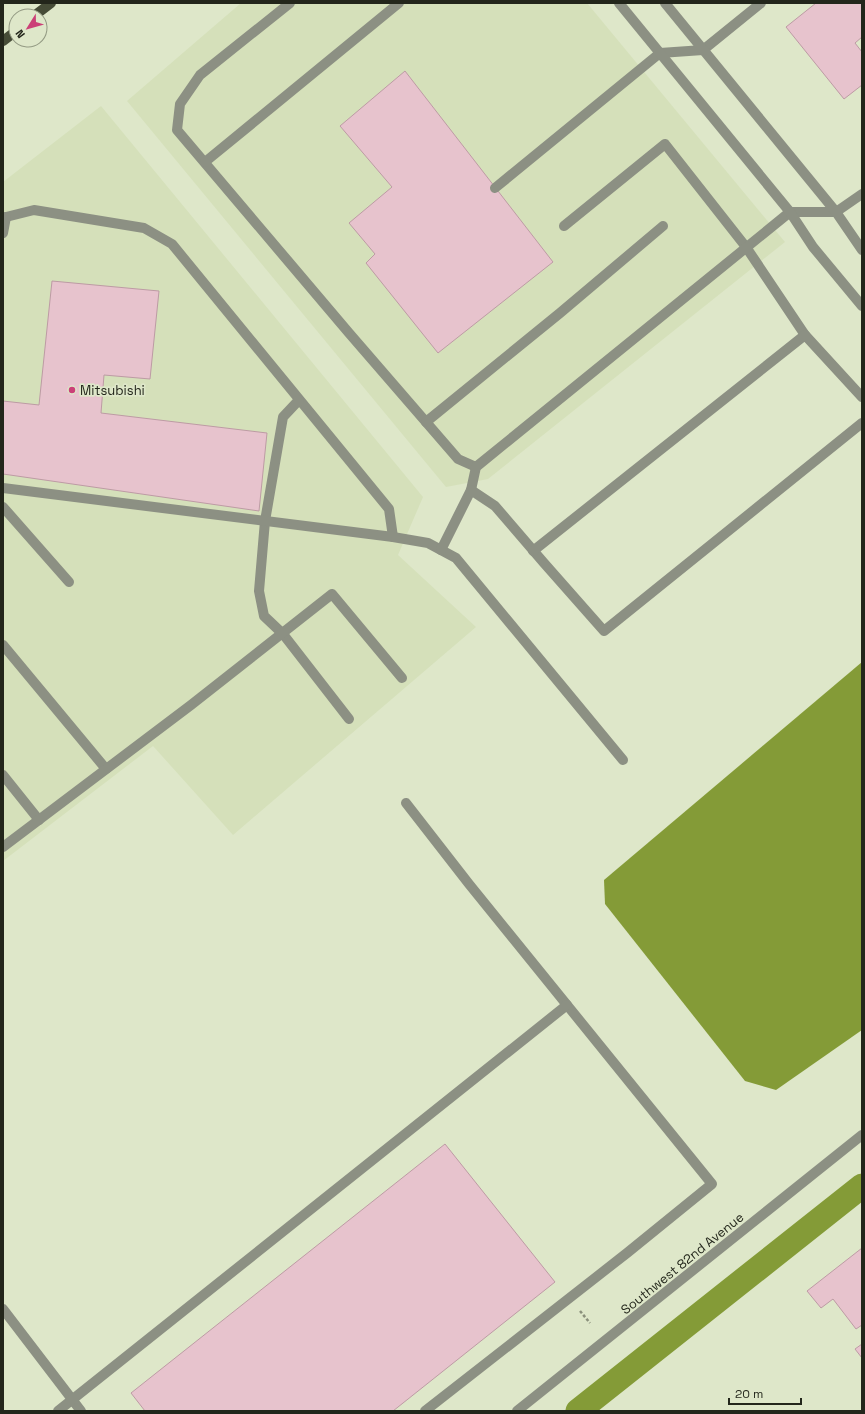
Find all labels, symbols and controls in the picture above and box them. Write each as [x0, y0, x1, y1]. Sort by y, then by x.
north arrow [8, 8, 48, 48]
text: N [12, 27, 28, 41]
place label: Mitsubishi [80, 382, 145, 399]
marker: Mitsubishi [67, 385, 77, 395]
street label: Southwest 82nd Avenue [617, 1209, 747, 1318]
scale bar [729, 1380, 801, 1406]
text: 20 m [735, 1386, 763, 1402]

